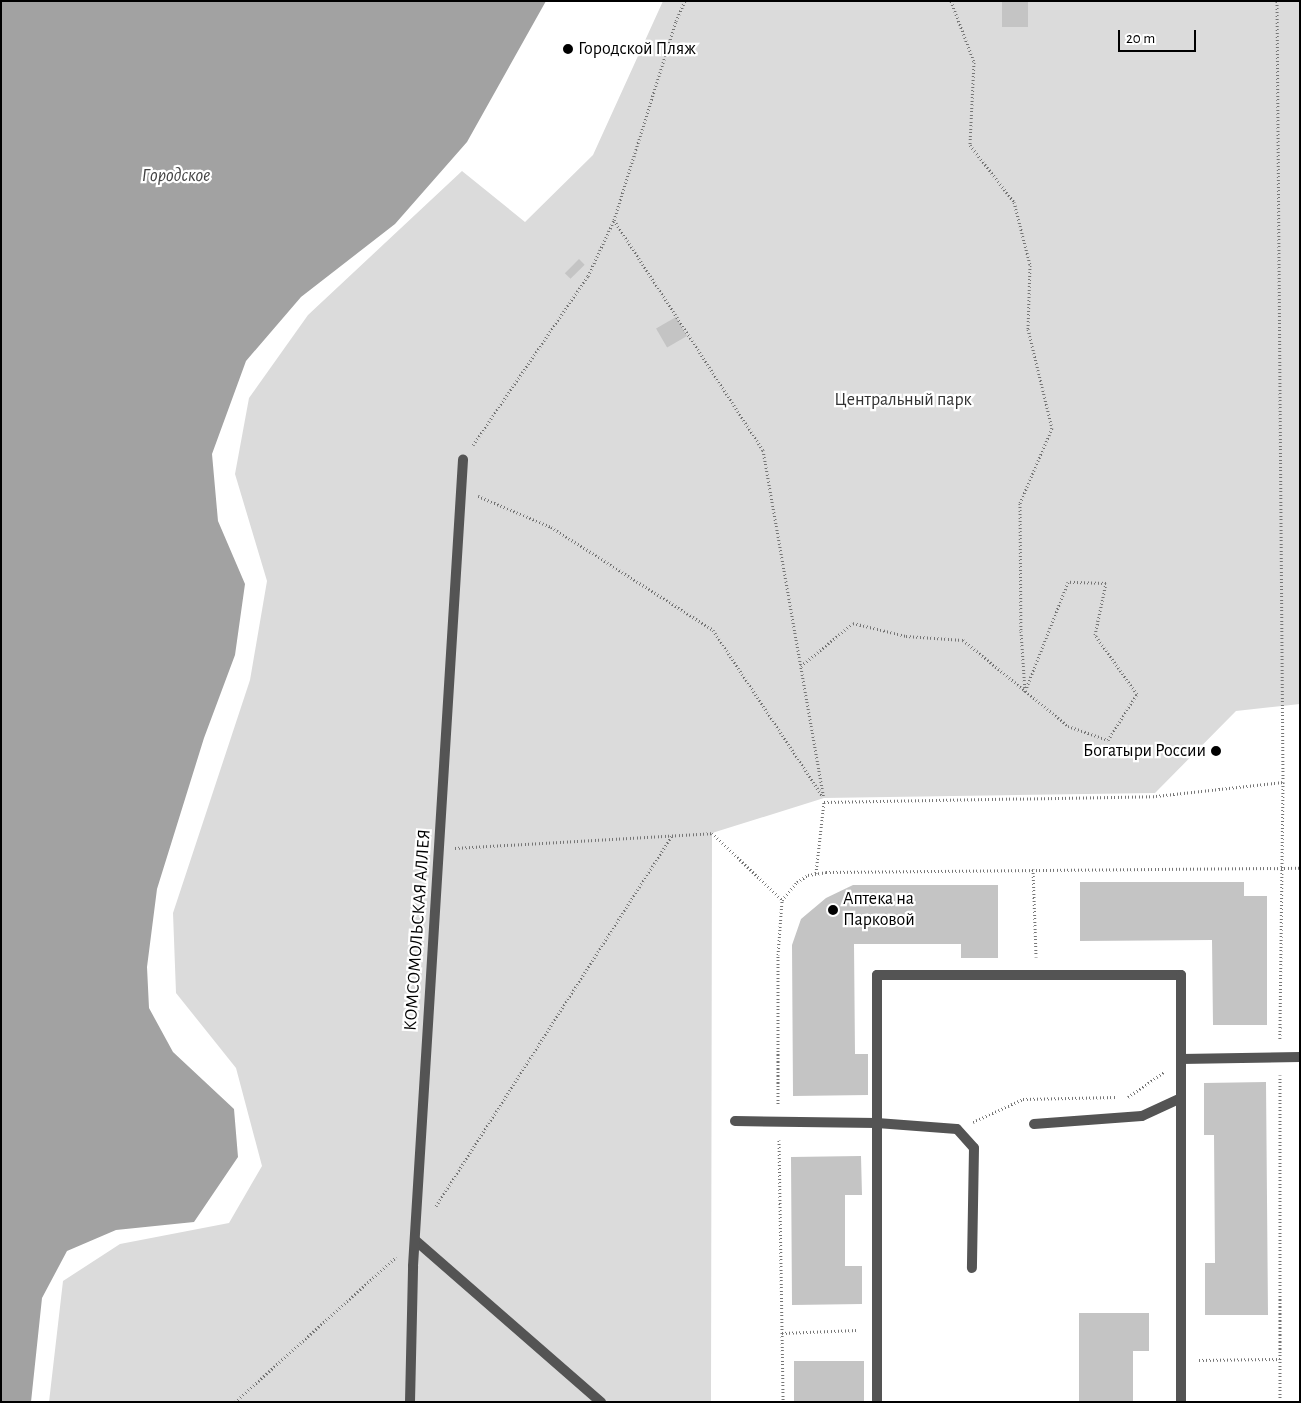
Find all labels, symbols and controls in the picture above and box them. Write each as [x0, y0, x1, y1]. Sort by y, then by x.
scale bar [1121, 20, 1198, 52]
text: 20 m [1126, 31, 1155, 46]
place label: Городской Пляж [578, 38, 696, 60]
marker: Городской Пляж [562, 43, 574, 55]
water label: Городское [142, 165, 210, 187]
park label: Центральный парк [834, 389, 972, 411]
place label: Богатыри России [1083, 740, 1206, 762]
marker: Богатыри России [1210, 745, 1222, 757]
street label: КОМСОМОЛЬСКАЯ АЛЛЕЯ [400, 828, 436, 1032]
place label: Аптека на Парковой [843, 889, 915, 932]
marker: Аптека на Парковой [827, 904, 839, 916]

